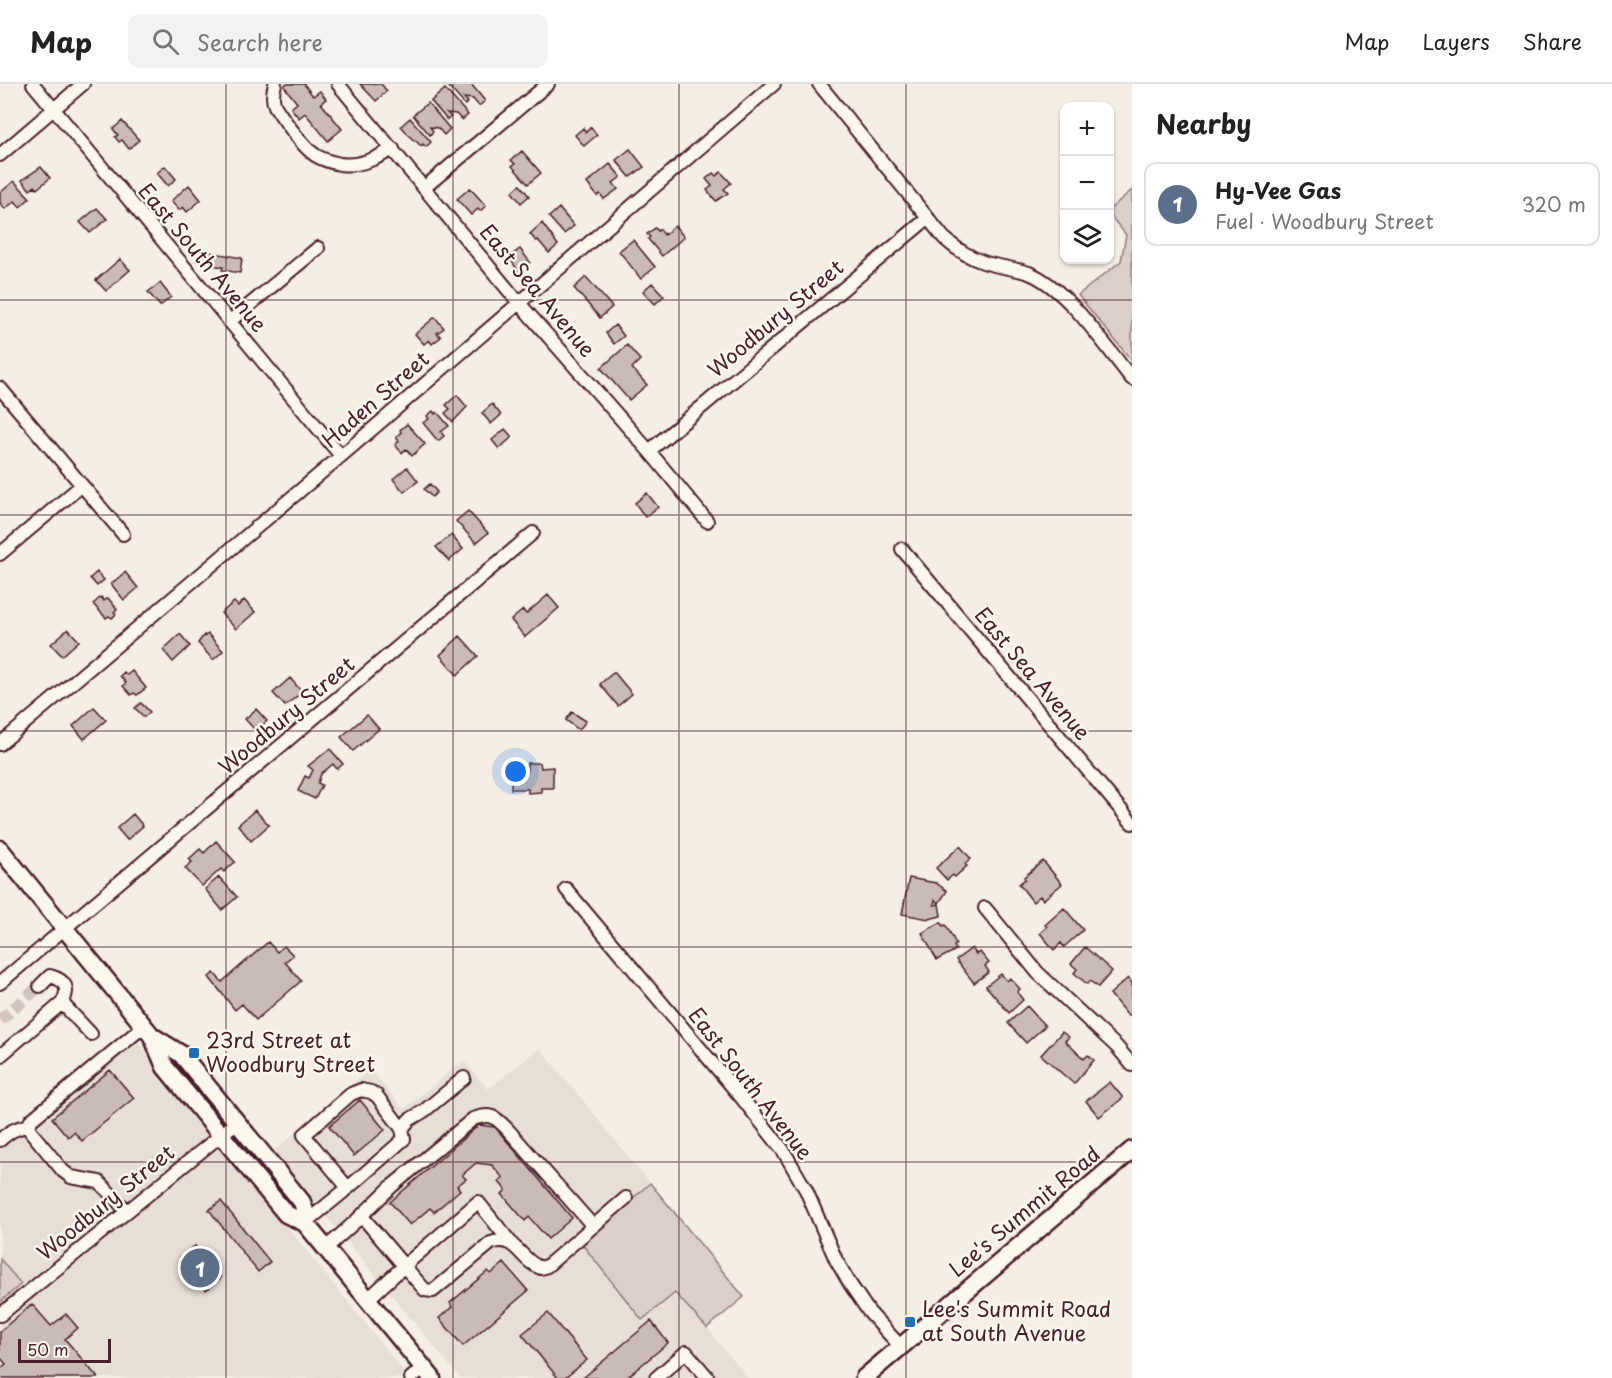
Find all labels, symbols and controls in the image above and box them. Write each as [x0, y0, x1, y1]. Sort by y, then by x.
search box [128, 14, 548, 68]
text: Map [30, 20, 92, 63]
icon: search [149, 25, 182, 58]
text: Search here [197, 25, 323, 58]
text: Map [1345, 25, 1389, 57]
text: Layers [1422, 25, 1490, 57]
text: Share [1523, 25, 1582, 57]
map controls [1060, 102, 1114, 264]
button: + [1060, 102, 1114, 156]
text: Nearby [1156, 104, 1251, 143]
button: − [1060, 156, 1114, 210]
text: Hy-Vee Gas [1215, 173, 1341, 206]
street label: East South Avenue [132, 175, 276, 338]
text: 1 [1173, 189, 1182, 219]
text: 320 m [1522, 189, 1586, 219]
text: Fuel · Woodbury Street [1215, 206, 1434, 236]
button: layers [1060, 210, 1114, 264]
street label: East Sea Avenue [473, 216, 604, 363]
street label: Woodbury Street [700, 251, 850, 384]
street label: Haden Street [314, 343, 436, 454]
street label: East Sea Avenue [968, 599, 1099, 746]
street label: Woodbury Street [211, 648, 361, 781]
your location [501, 757, 530, 786]
street label: East South Avenue [682, 1000, 821, 1166]
place label: 23rd Street at Woodbury Street [206, 1023, 375, 1079]
marker: 23rd Street at Woodbury Street [187, 1046, 201, 1060]
street label: Woodbury Street [29, 1136, 180, 1267]
street label: Lee's Summit Road [941, 1137, 1106, 1284]
pin: 1 [180, 1246, 220, 1290]
place label: Lee's Summit Road at South Avenue [922, 1292, 1111, 1348]
marker: Lee's Summit Road at South Avenue [903, 1315, 917, 1329]
scale bar [18, 1336, 111, 1364]
text: 50 m [27, 1337, 68, 1361]

